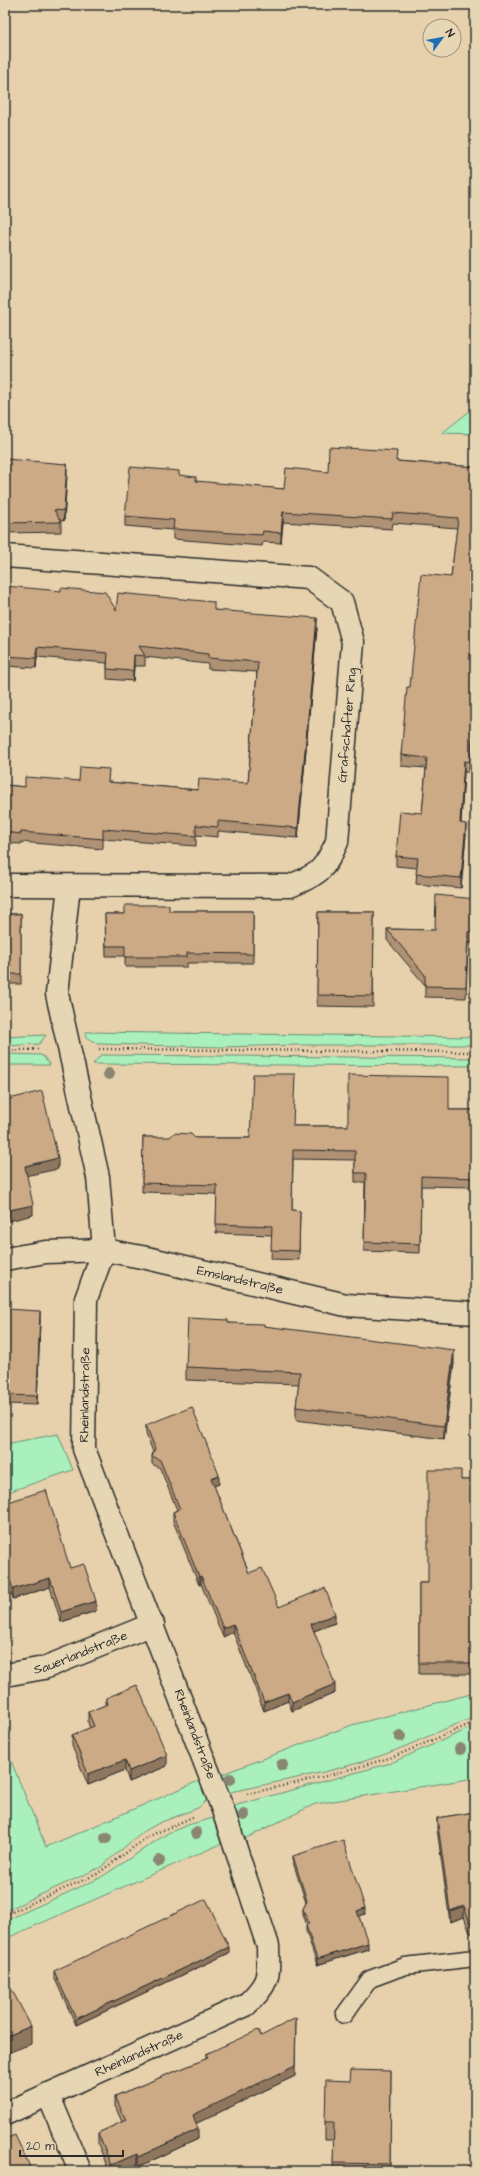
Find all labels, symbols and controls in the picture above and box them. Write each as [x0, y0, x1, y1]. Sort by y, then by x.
north arrow [422, 18, 462, 58]
text: N [442, 26, 458, 40]
street label: Grafschafter Ring [333, 667, 362, 783]
street label: Emslandstraße [195, 1261, 285, 1299]
street label: Rheinlandstraße [75, 1347, 94, 1443]
street label: Sauerlandstraße [32, 1626, 130, 1679]
street label: Rheinlandstraße [170, 1686, 220, 1782]
street label: Rheinlandstraße [92, 2026, 186, 2081]
scale bar [20, 2132, 123, 2158]
text: 20 m [26, 2138, 55, 2155]

